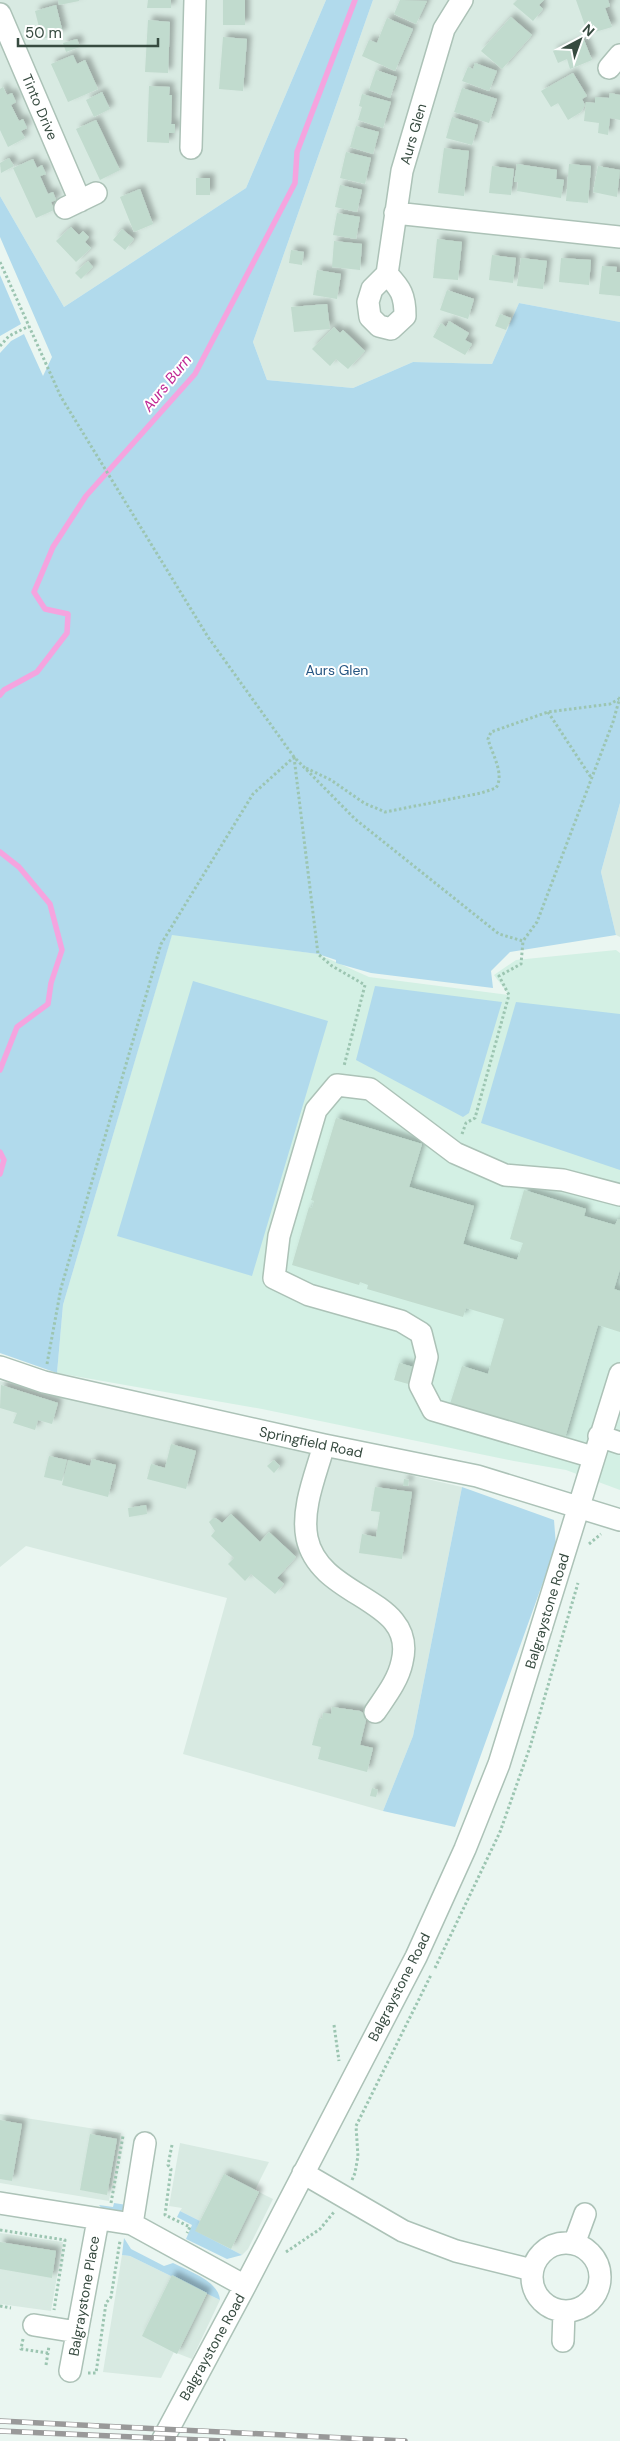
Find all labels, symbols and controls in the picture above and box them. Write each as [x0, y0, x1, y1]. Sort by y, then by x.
scale bar [18, 15, 158, 47]
north arrow [555, 15, 605, 65]
text: N [579, 20, 598, 40]
text: 50 m [25, 23, 62, 43]
street label: Tinto Drive [18, 71, 62, 143]
street label: Aurs Glen [396, 101, 430, 167]
water label: Aurs Burn [137, 350, 196, 416]
park label: Aurs Glen [306, 661, 368, 679]
street label: Springfield Road [258, 1422, 364, 1462]
street label: Balgraystone Road [521, 1551, 573, 1671]
street label: Balgraystone Road [364, 1930, 434, 2044]
street label: Balgraystone Place [65, 2234, 103, 2358]
street label: Balgraystone Road [175, 2290, 249, 2404]

